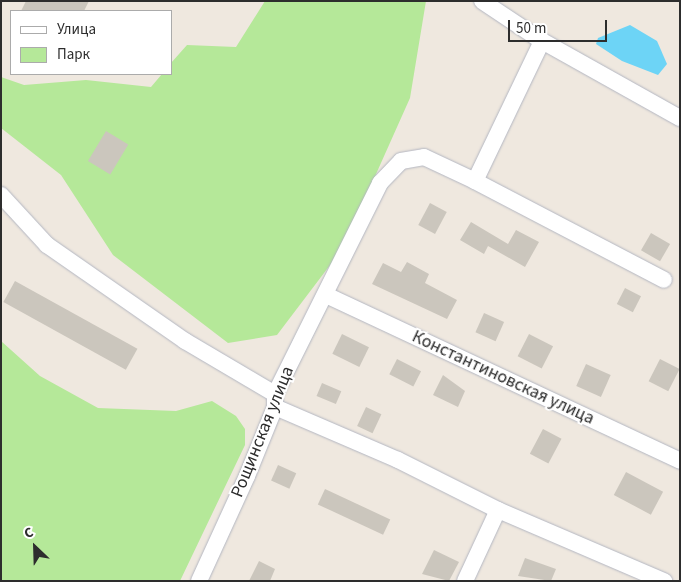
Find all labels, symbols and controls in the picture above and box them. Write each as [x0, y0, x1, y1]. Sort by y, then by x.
legend [10, 10, 172, 75]
scale bar [511, 10, 610, 42]
text: 50 m [516, 18, 546, 39]
text: Улица [57, 19, 96, 40]
text: Парк [57, 44, 90, 65]
street label: Константиновская улица [408, 326, 598, 430]
street label: Рощинская улица [227, 363, 299, 501]
north arrow [10, 522, 60, 572]
text: С [21, 523, 37, 544]

